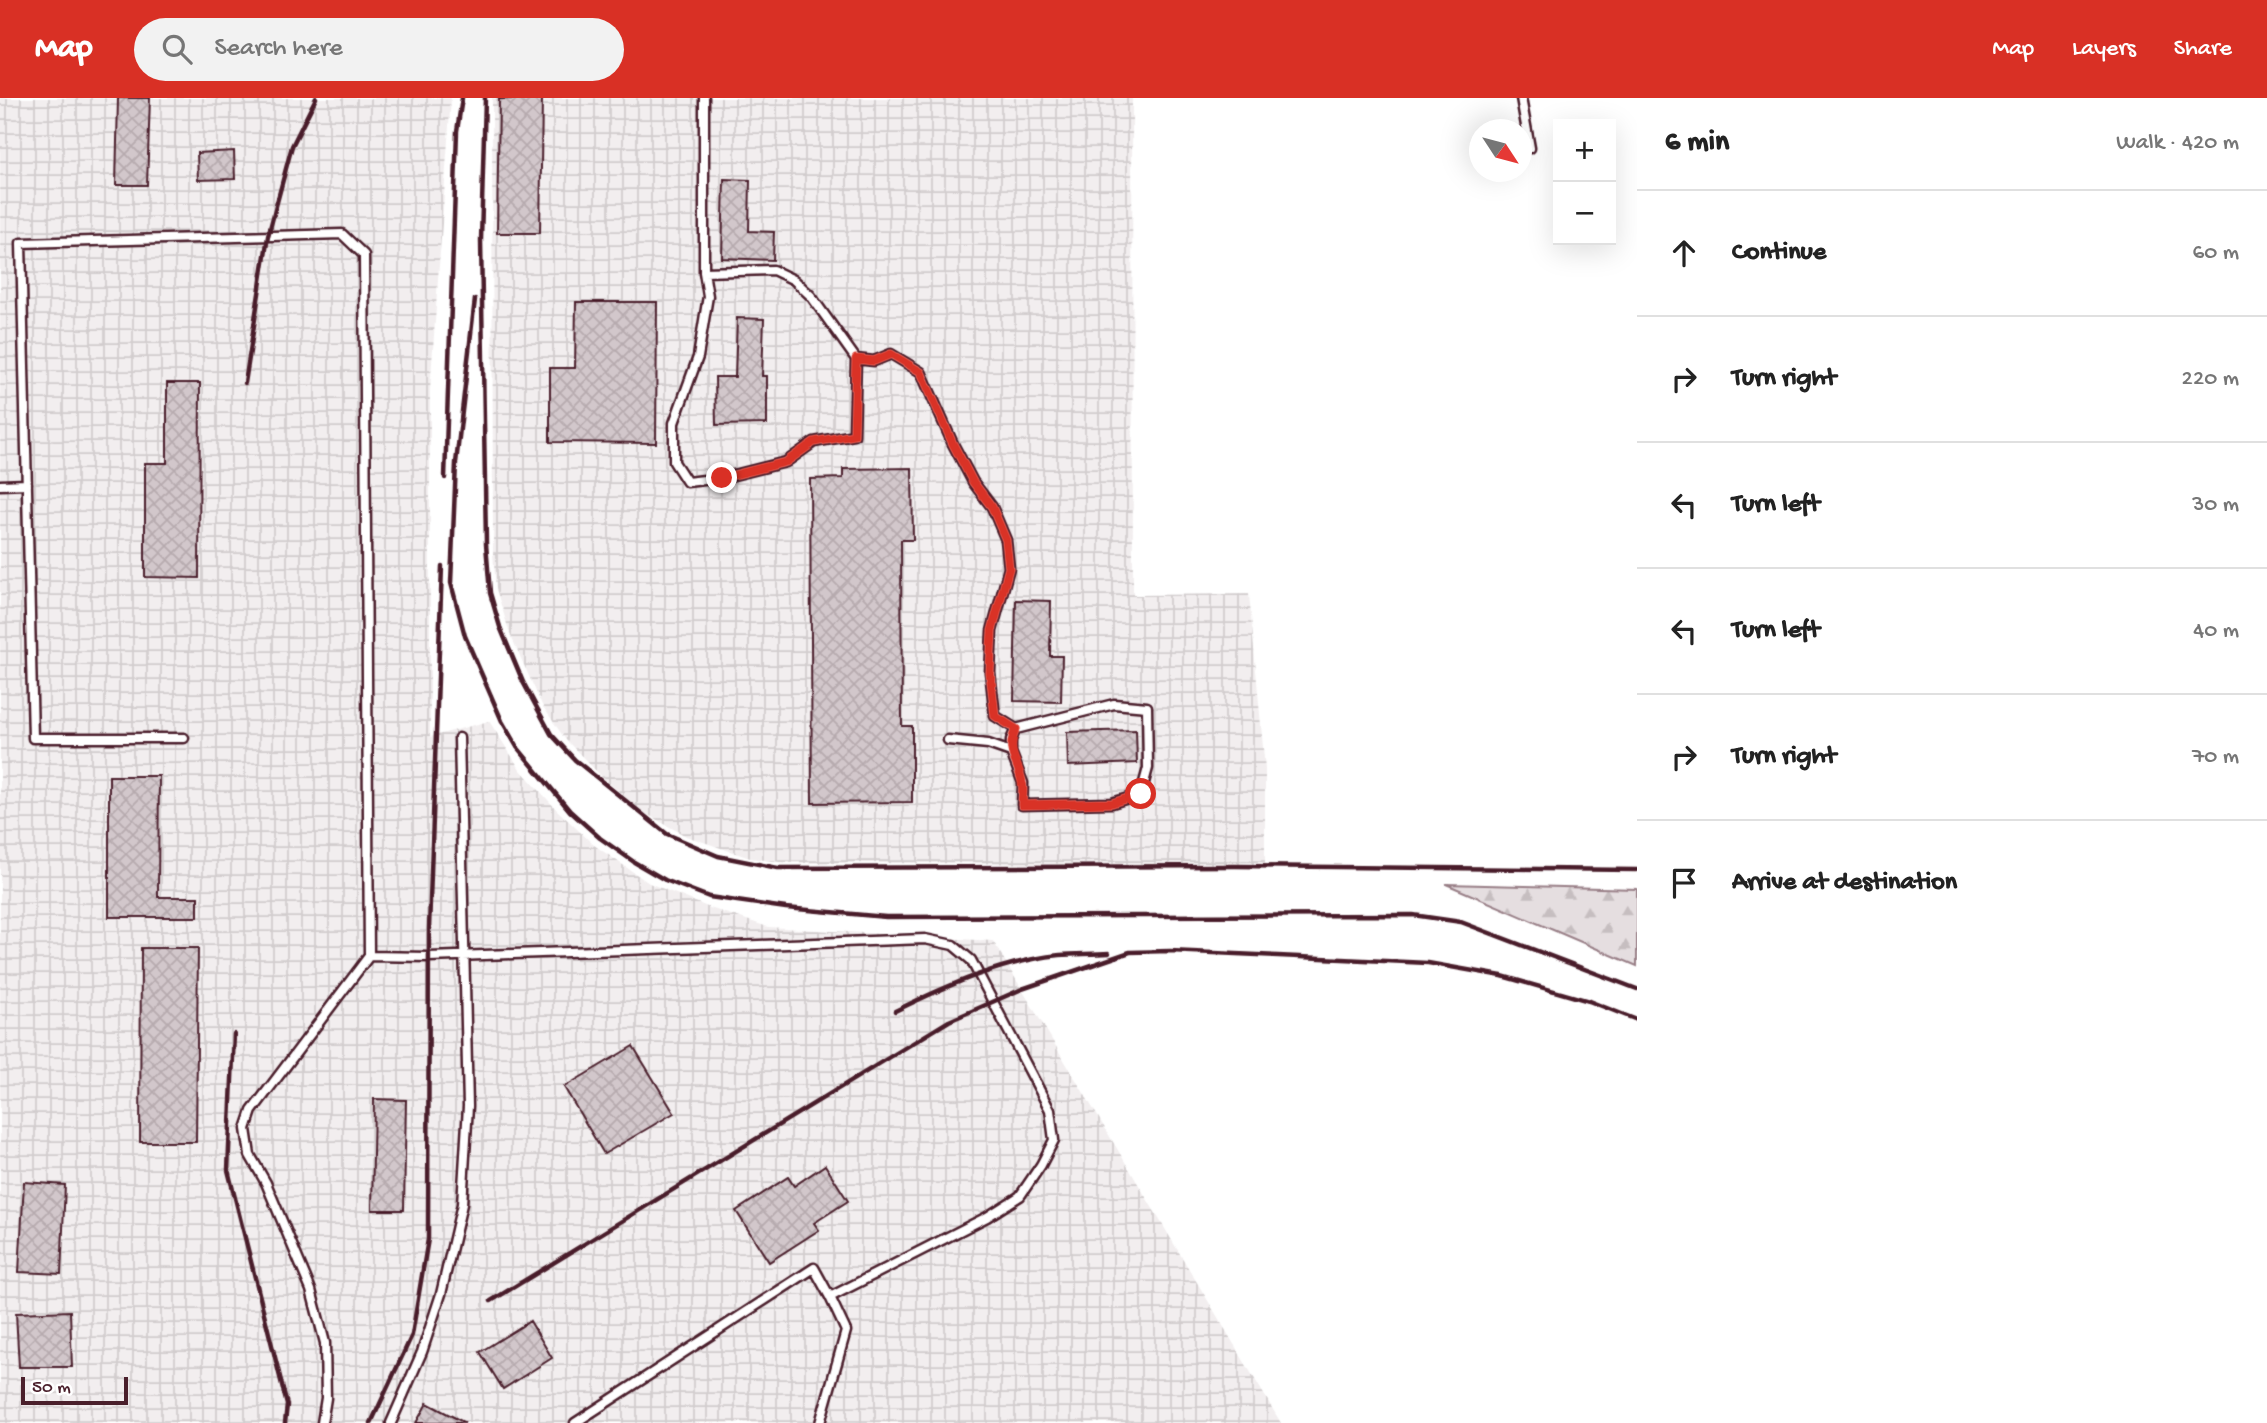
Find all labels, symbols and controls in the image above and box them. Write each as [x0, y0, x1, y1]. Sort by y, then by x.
search box [134, 18, 624, 81]
text: Map [35, 30, 92, 68]
icon: search [158, 30, 196, 68]
text: Search here [214, 34, 343, 65]
text: Map [1992, 35, 2034, 64]
text: Layers [2072, 35, 2136, 64]
text: Share [2174, 35, 2232, 64]
north arrow [1469, 119, 1532, 182]
map controls [1553, 119, 1616, 245]
button: + [1553, 119, 1616, 182]
text: 6 min [1665, 126, 1729, 161]
text: Walk · 420 m [2116, 130, 2239, 157]
button: − [1553, 182, 1616, 245]
icon: ahead [1665, 234, 1703, 272]
text: Continue [1732, 238, 1826, 269]
text: 60 m [2193, 240, 2239, 267]
icon: right [1665, 360, 1703, 398]
text: Turn right [1732, 364, 1836, 395]
text: 220 m [2182, 366, 2239, 393]
route end [706, 462, 737, 493]
icon: left [1665, 486, 1703, 524]
text: Turn left [1732, 490, 1820, 521]
text: 30 m [2192, 492, 2239, 519]
icon: left [1665, 612, 1703, 650]
text: Turn left [1732, 616, 1820, 647]
text: 40 m [2193, 618, 2239, 645]
icon: right [1665, 738, 1703, 776]
text: Turn right [1732, 742, 1836, 773]
text: 70 m [2192, 744, 2239, 771]
route start [1125, 778, 1156, 809]
icon: arrive [1665, 864, 1703, 902]
text: Arrive at destination [1732, 868, 1957, 899]
scale bar [21, 1374, 128, 1406]
text: 50 m [32, 1377, 71, 1400]

